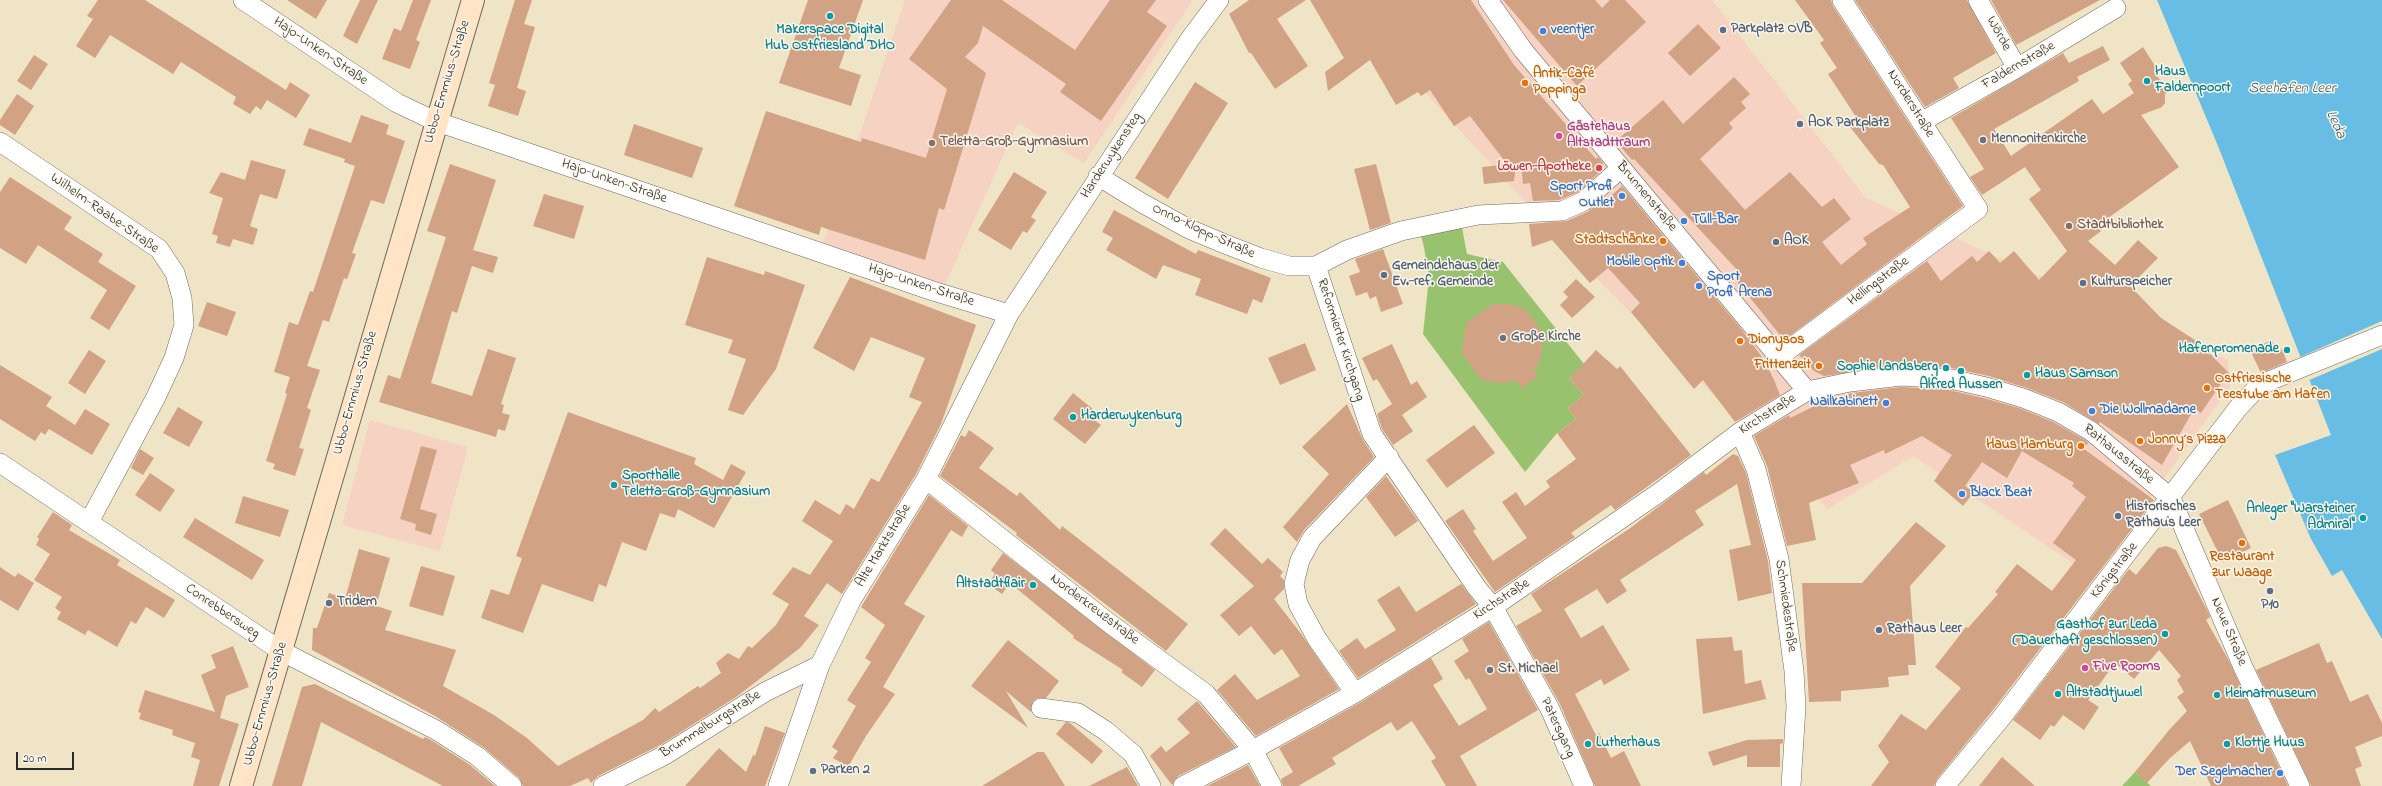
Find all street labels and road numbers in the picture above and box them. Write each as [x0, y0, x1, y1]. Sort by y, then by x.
street label: Hajo-Unken-Straße [269, 14, 371, 90]
street label: Wörde [1982, 14, 2014, 54]
street label: Ubbo-Emmius-Straße [421, 18, 475, 146]
street label: Faldernstraße [1979, 38, 2059, 94]
street label: Norderstraße [1883, 67, 1937, 141]
street label: Harderwykensteg [1078, 110, 1146, 202]
street label: Hajo-Unken-Straße [559, 156, 669, 208]
street label: Brunnenstraße [1612, 159, 1680, 235]
street label: Wilhelm-Raabe-Straße [46, 170, 162, 258]
street label: Onno-Klopp-Straße [1149, 201, 1257, 263]
street label: Hellingstraße [1845, 254, 1913, 310]
street label: Hajo-Unken-Straße [866, 261, 976, 311]
street label: Reformierter Kirchgang [1312, 277, 1368, 403]
street label: Ubbo-Emmius-Straße [330, 329, 382, 457]
street label: Kirchstraße [1736, 391, 1800, 439]
street label: Rathausstraße [2079, 421, 2157, 489]
street label: Alte Marktstraße [853, 501, 915, 591]
street label: Königstraße [2088, 539, 2142, 603]
street label: Schmiedestraße [1770, 559, 1800, 653]
street label: Norderkreuzstraße [1046, 571, 1142, 649]
street label: Kirchstraße [1471, 576, 1533, 624]
street label: Conrebbersweg [182, 581, 262, 643]
street label: Neue Straße [2206, 595, 2250, 669]
street label: Ubbo-Emmius-Straße [240, 640, 292, 768]
street label: Brummelburgstraße [658, 687, 764, 763]
street label: Patersgang [1536, 695, 1578, 761]

